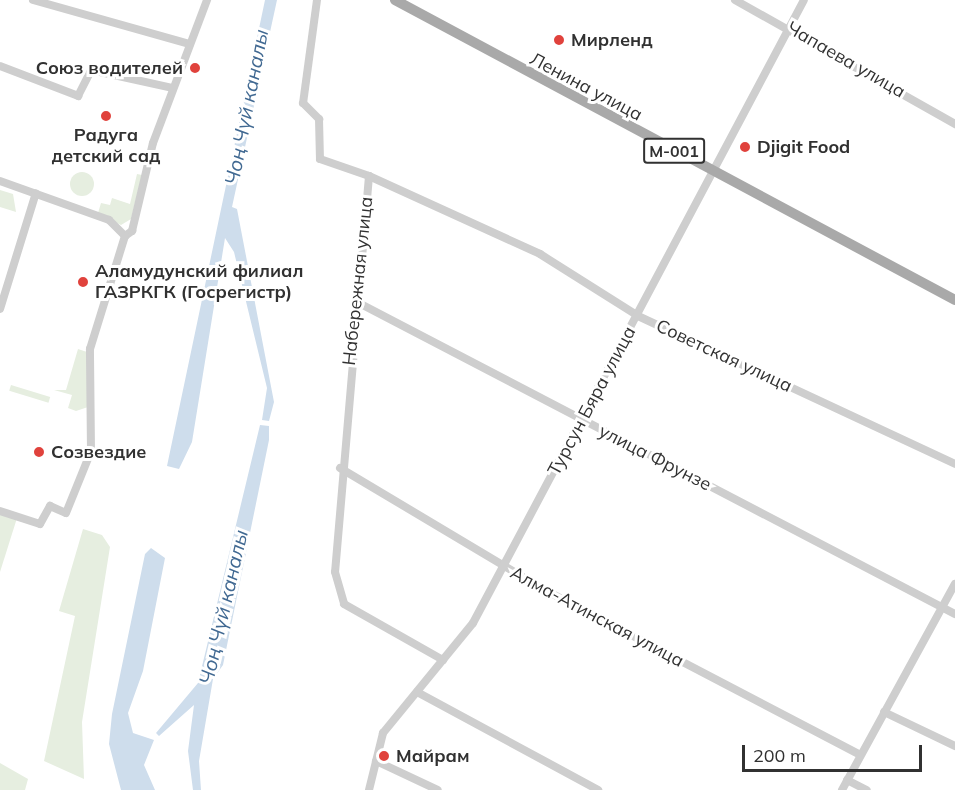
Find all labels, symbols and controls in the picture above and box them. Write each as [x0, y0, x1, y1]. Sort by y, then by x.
street label: Чапаева улица [783, 17, 909, 103]
water label: Чоң Чүй каналы [219, 27, 273, 187]
place label: Мирленд [571, 29, 653, 51]
marker: Мирленд [552, 33, 566, 47]
street label: Ленина улица [526, 48, 646, 126]
place label: Союз водителей [36, 57, 183, 79]
marker: Союз водителей [188, 61, 202, 75]
marker: Радуга детский сад [99, 109, 113, 123]
place label: Радуга детский сад [52, 125, 160, 168]
place label: Djigit Food [757, 136, 850, 158]
road number: М-001 [642, 138, 706, 164]
marker: Djigit Food [738, 140, 752, 154]
street label: Набережная улица [338, 196, 378, 366]
place label: Аламудунский филиал ГАЗРКГК (Госрегистр) [95, 261, 303, 304]
marker: Аламудунский филиал ГАЗРКГК (Госрегистр) [76, 275, 90, 289]
street label: Советская улица [653, 315, 795, 397]
street label: Турсун Бяра улица [544, 323, 640, 479]
street label: улица Фрунзе [595, 420, 715, 496]
place label: Созвездие [51, 441, 146, 463]
marker: Созвездие [32, 445, 46, 459]
water label: Чоң Чүй каналы [194, 527, 252, 687]
street label: Алма-Атинская улица [507, 562, 687, 672]
scale bar [745, 733, 925, 771]
text: 200 m [753, 744, 806, 767]
place label: Майрам [396, 745, 470, 767]
marker: Майрам [377, 749, 391, 763]

